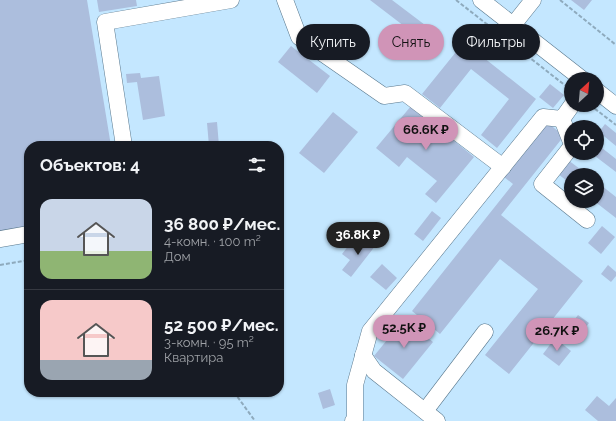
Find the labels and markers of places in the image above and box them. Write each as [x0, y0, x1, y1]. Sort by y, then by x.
pin: 66.6K ₽ [389, 117, 463, 151]
pin: 36.8K ₽ [321, 222, 395, 256]
pin: 52.5K ₽ [367, 315, 441, 349]
pin: 26.7K ₽ [520, 318, 594, 352]

